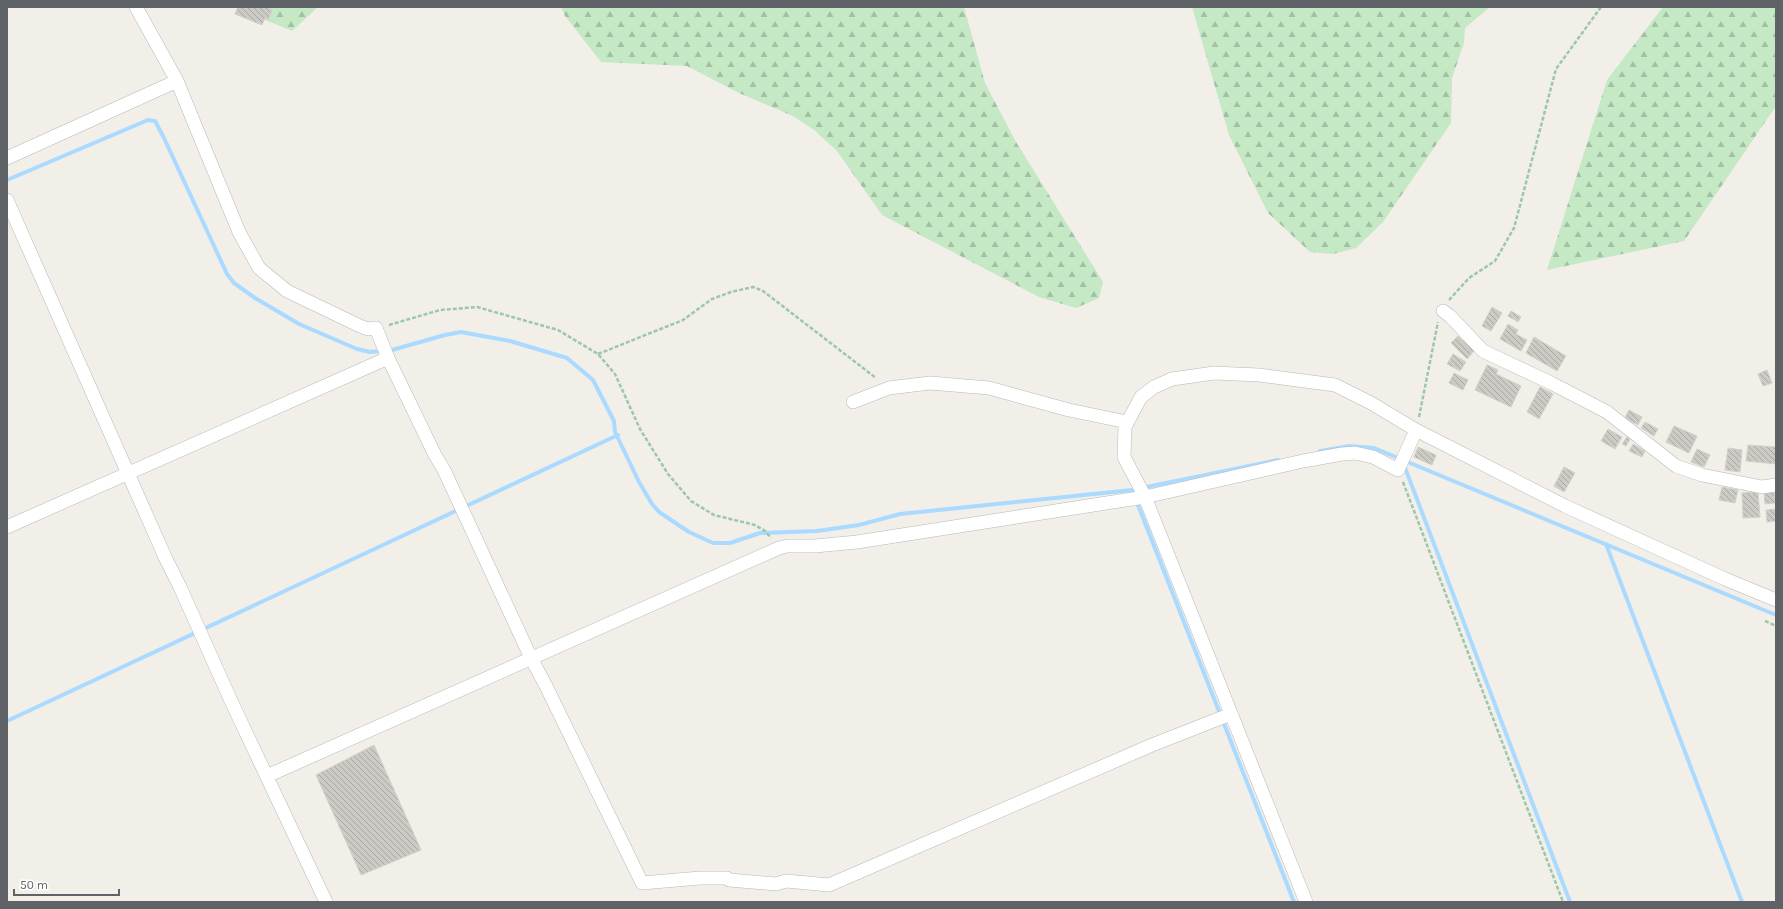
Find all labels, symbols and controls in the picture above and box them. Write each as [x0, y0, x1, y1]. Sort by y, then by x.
scale bar [14, 871, 119, 897]
text: 50 m [20, 878, 48, 892]

